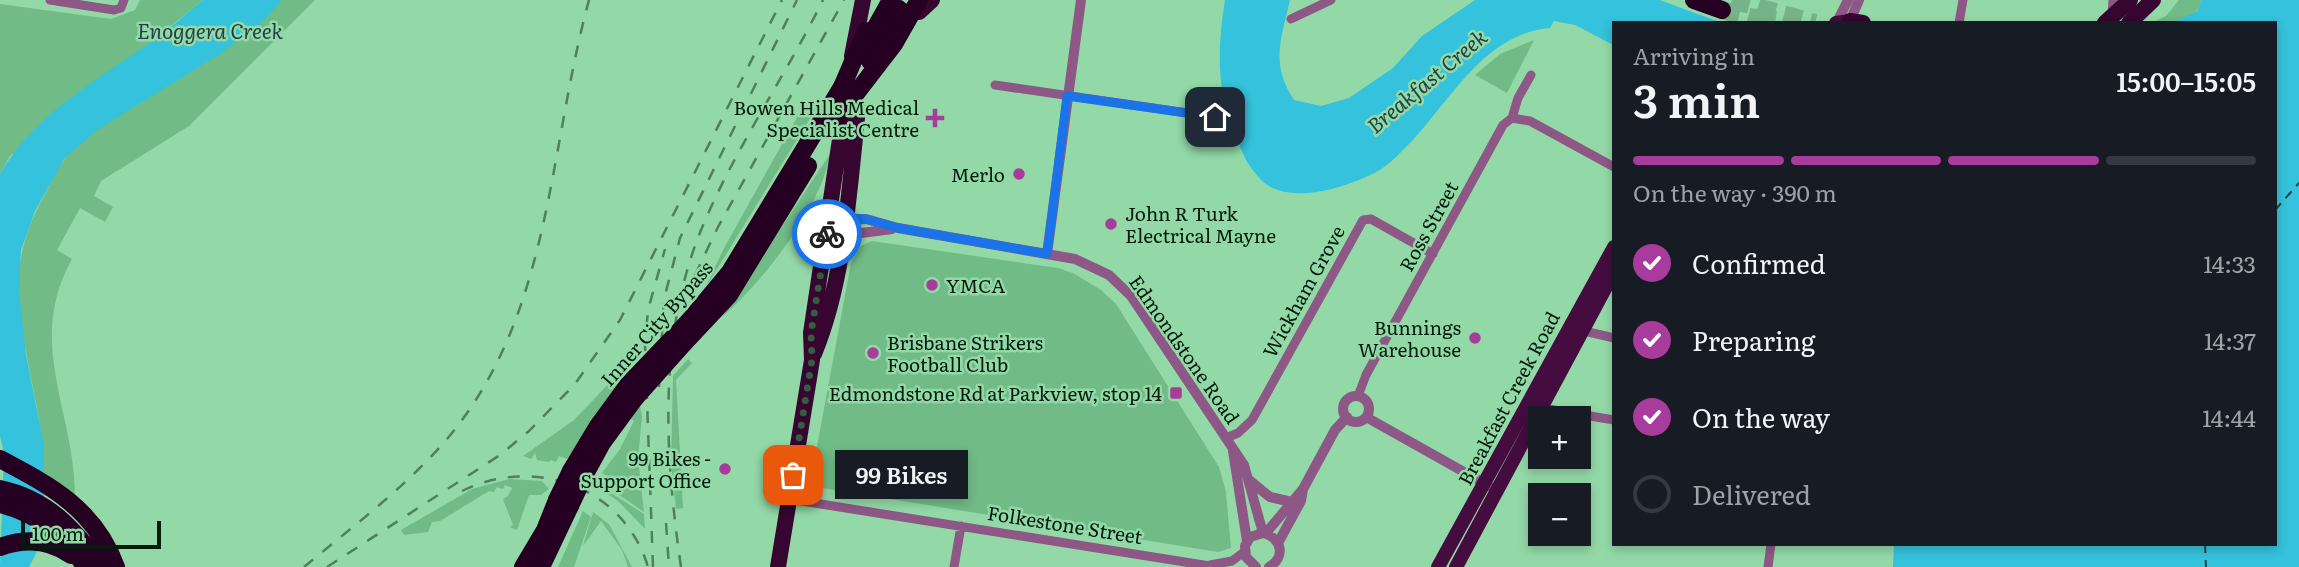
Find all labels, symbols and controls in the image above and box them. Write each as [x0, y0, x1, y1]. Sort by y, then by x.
water label: Enoggera Creek [137, 14, 284, 45]
water label: Breakfast Creek [1359, 20, 1493, 140]
text: Arriving in [1633, 38, 1755, 72]
text: 15:00–15:05 [2116, 61, 2256, 100]
text: 3 min [1633, 64, 1760, 132]
pin [1185, 87, 1245, 147]
place label: Bowen Hills Medical Specialist Centre [733, 93, 919, 143]
icon: home [1196, 98, 1234, 136]
marker: Bowen Hills Medical Specialist Centre [925, 108, 945, 128]
place label: Merlo [951, 160, 1005, 188]
marker: Merlo [1011, 166, 1027, 182]
street label: Ross Street [1392, 175, 1464, 276]
text: On the way · 390 m [1633, 175, 1837, 209]
courier [792, 199, 862, 269]
place label: John R Turk Electrical Mayne [1125, 199, 1276, 249]
icon: bike [808, 215, 846, 253]
marker: John R Turk Electrical Mayne [1103, 216, 1119, 232]
street label: Wickham Grove [1255, 220, 1351, 362]
text: Confirmed [1692, 243, 1826, 282]
icon: check [1633, 244, 1671, 282]
text: 14:33 [2203, 246, 2256, 280]
street label: Inner City Bypass [593, 254, 719, 392]
street label: Edmondstone Road [1123, 269, 1247, 429]
place label: YMCA [946, 271, 1005, 299]
marker: YMCA [924, 277, 940, 293]
street label: Breakfast Creek Road [1450, 306, 1566, 490]
place label: Bunnings Warehouse [1358, 313, 1461, 363]
text: Preparing [1692, 320, 1815, 359]
icon: check [1633, 321, 1671, 359]
text: 14:37 [2204, 323, 2256, 357]
place label: Brisbane Strikers Football Club [887, 328, 1044, 378]
marker: Bunnings Warehouse [1467, 330, 1483, 346]
marker: Brisbane Strikers Football Club [865, 345, 881, 361]
place label: Edmondstone Rd at Parkview, stop 14 [829, 379, 1163, 407]
marker: Edmondstone Rd at Parkview, stop 14 [1168, 385, 1184, 401]
text: On the way [1692, 397, 1830, 436]
icon: check [1633, 398, 1671, 436]
text: 14:44 [2202, 400, 2256, 434]
map controls [1528, 406, 1591, 546]
button: + [1528, 406, 1591, 469]
place label: 99 Bikes - Support Office [581, 444, 711, 494]
pin [763, 445, 823, 505]
callout: 99 Bikes [835, 450, 968, 500]
icon: bag [774, 456, 812, 494]
text: 99 Bikes [856, 457, 947, 491]
marker: 99 Bikes - Support Office [717, 461, 733, 477]
text: Delivered [1692, 474, 1811, 513]
button: − [1528, 483, 1591, 546]
street label: Folkestone Street [986, 498, 1145, 550]
scale bar [21, 518, 161, 550]
text: 100 m [32, 519, 84, 547]

